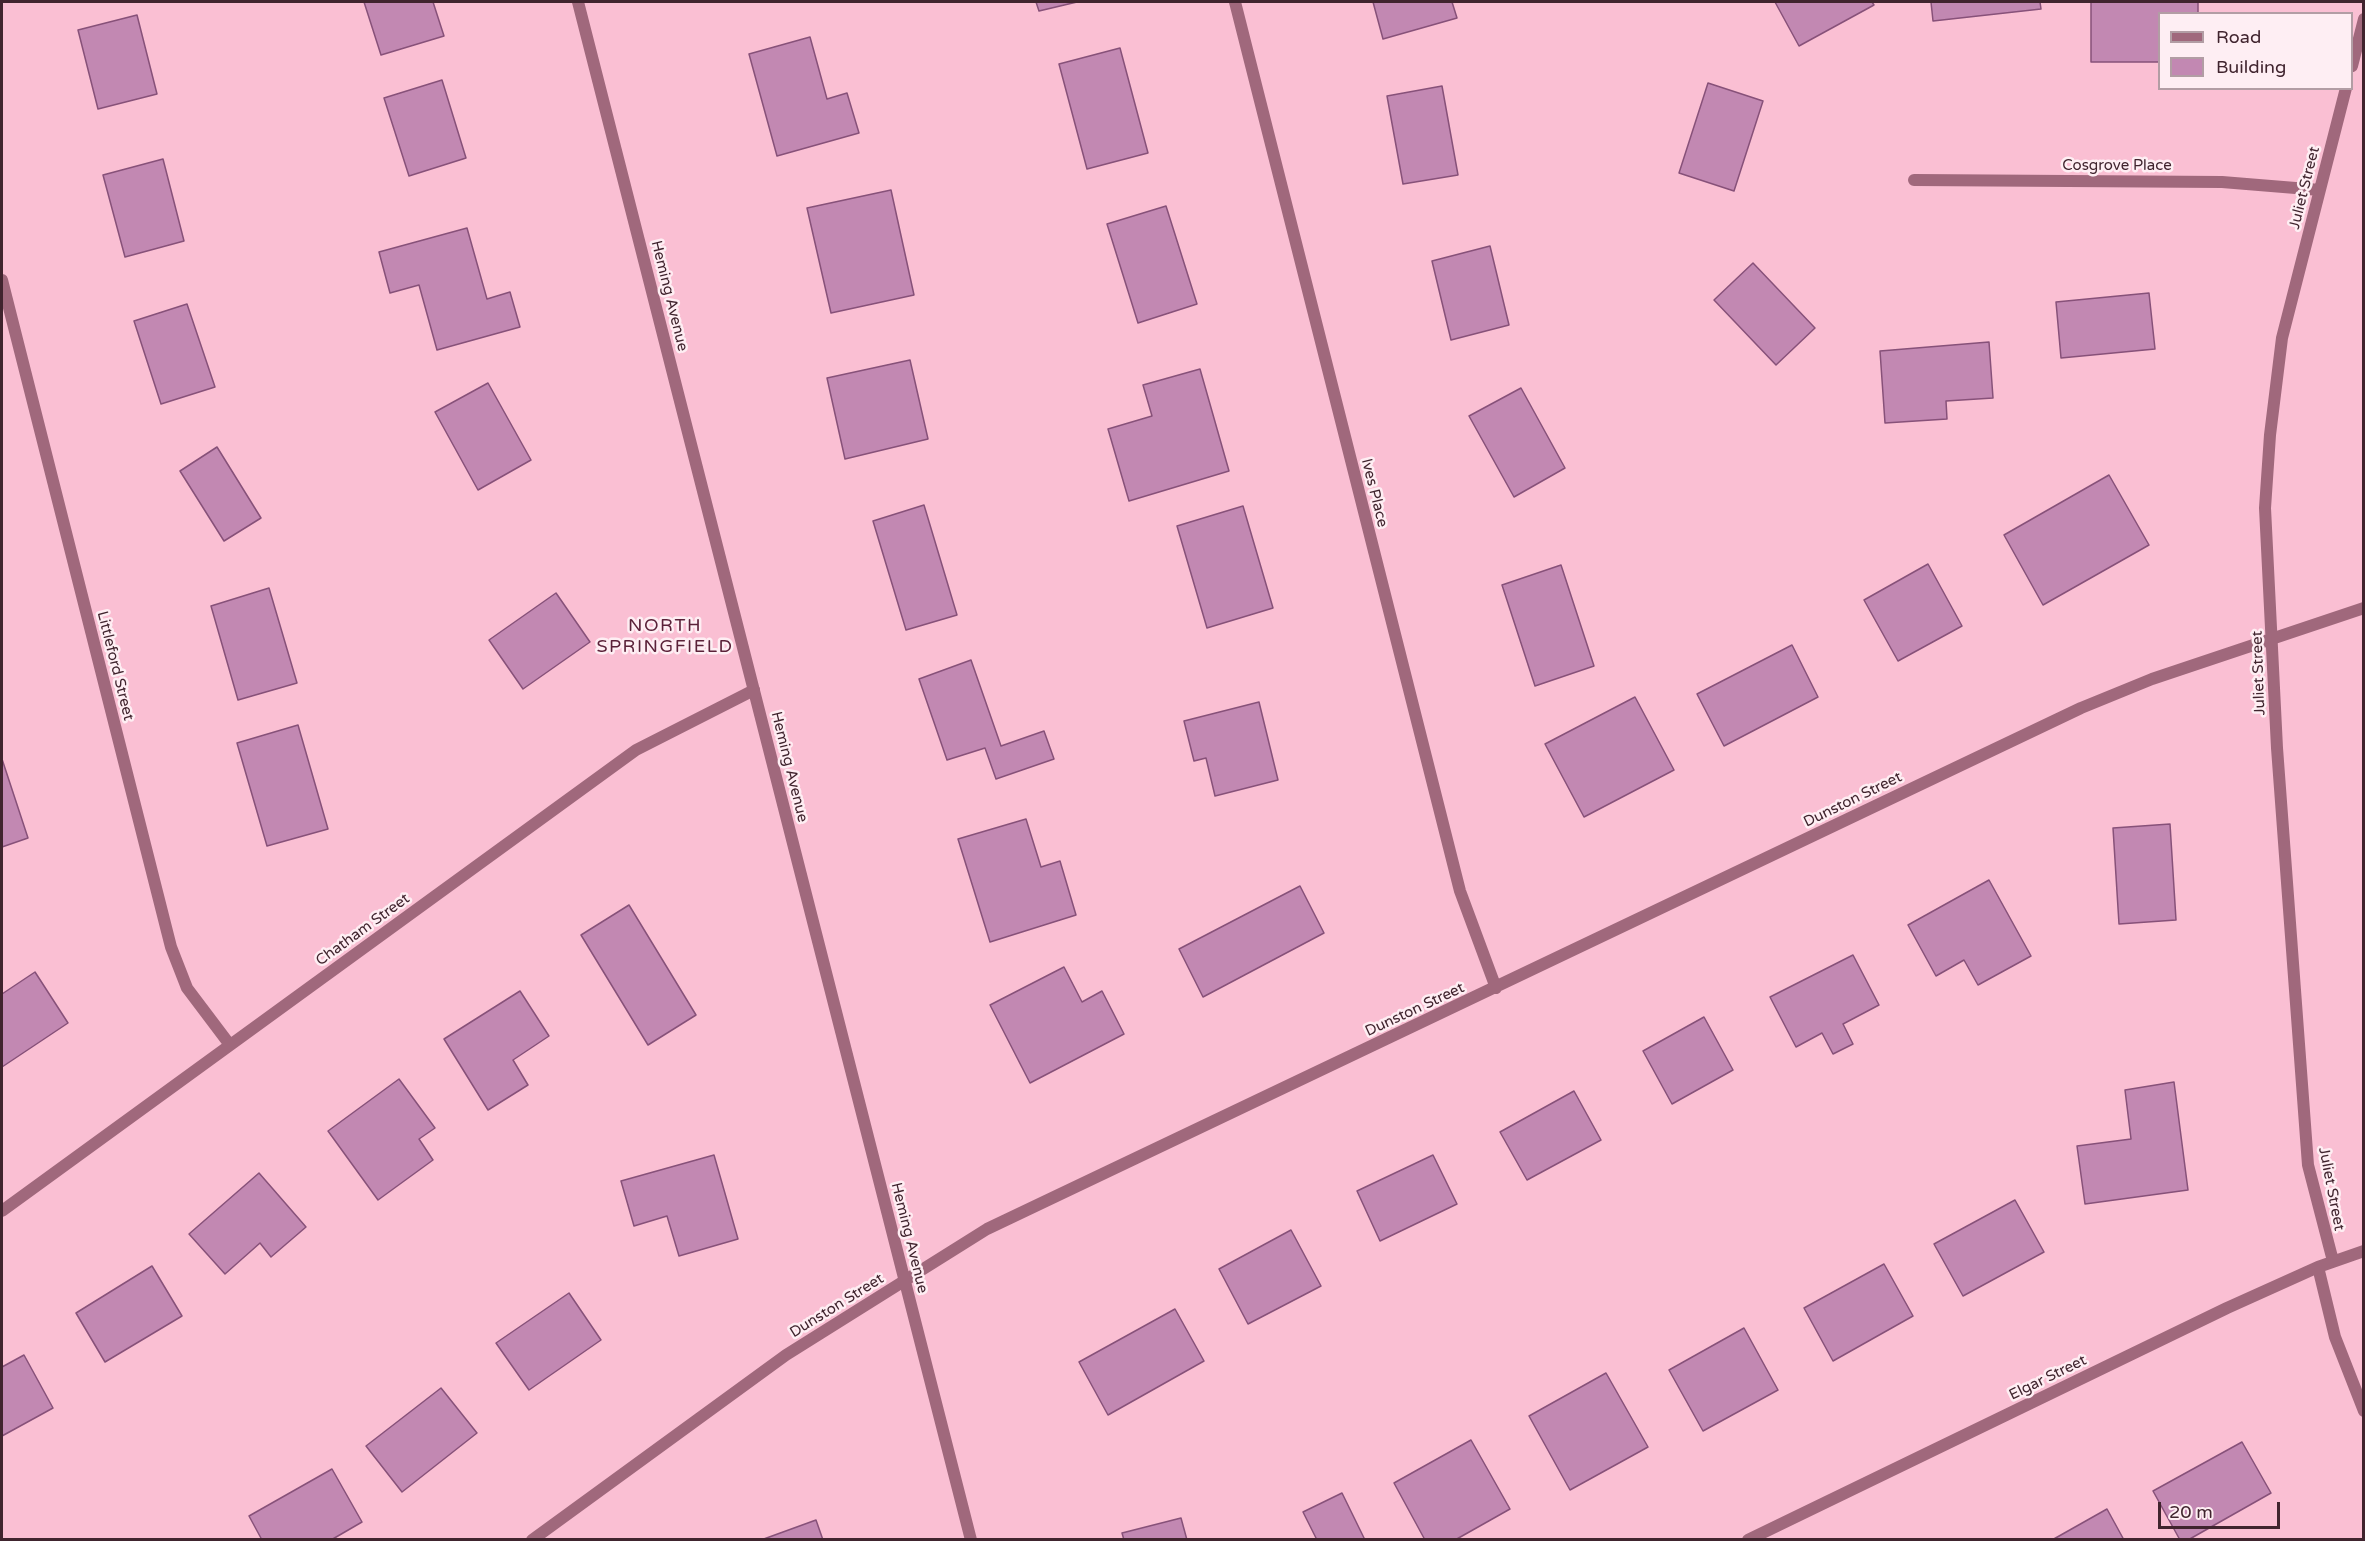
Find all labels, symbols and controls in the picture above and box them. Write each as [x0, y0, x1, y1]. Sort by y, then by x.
legend [2158, 12, 2353, 90]
text: Road [2216, 26, 2261, 48]
text: Building [2216, 56, 2286, 78]
street label: Juliet Street [2286, 145, 2324, 231]
street label: Cosgrove Place [2062, 157, 2172, 175]
street label: Heming Avenue [647, 239, 691, 353]
street label: Ives Place [1357, 457, 1391, 529]
street label: Littleford Street [93, 609, 137, 723]
district label: NORTH SPRINGFIELD [596, 615, 734, 658]
street label: Juliet Street [2249, 630, 2269, 716]
street label: Heming Avenue [767, 710, 811, 824]
street label: Dunston Street [1801, 768, 1905, 832]
street label: Chatham Street [313, 890, 413, 970]
street label: Dunston Street [1363, 979, 1467, 1041]
street label: Juliet Street [2314, 1146, 2348, 1232]
street label: Heming Avenue [887, 1181, 931, 1295]
street label: Dunston Street [787, 1270, 887, 1342]
street label: Elgar Street [2006, 1352, 2090, 1404]
scale bar [2161, 1490, 2282, 1528]
text: 20 m [2169, 1501, 2213, 1523]

